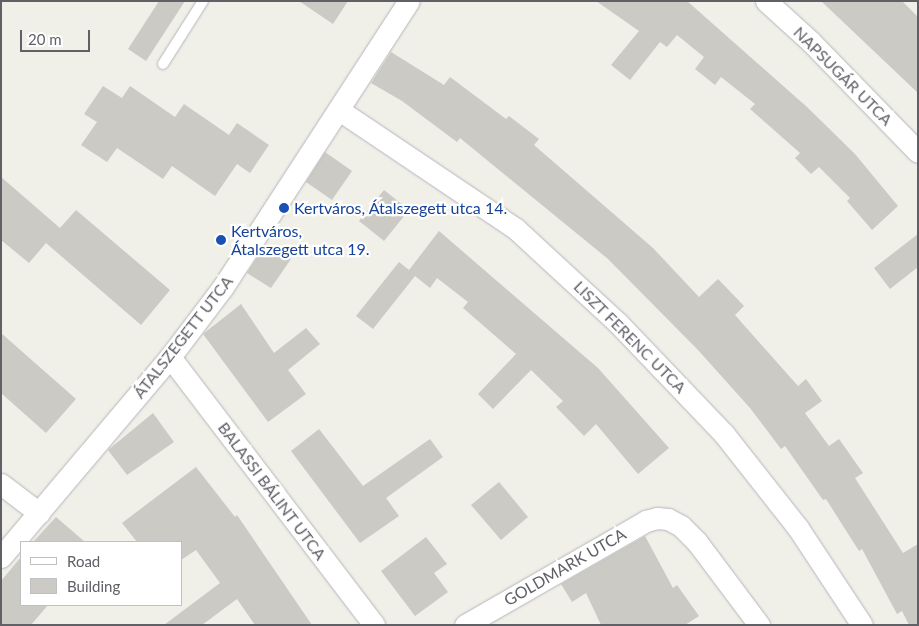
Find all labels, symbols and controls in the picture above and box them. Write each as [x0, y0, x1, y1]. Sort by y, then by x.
scale bar [22, 20, 92, 52]
street label: NAPSUGÁR UTCA [790, 23, 896, 129]
text: 20 m [28, 30, 62, 48]
place label: Kertváros, Átalszegett utca 14. [294, 198, 508, 218]
marker: Kertváros, Átalszegett utca 14. [278, 202, 290, 214]
place label: Kertváros, Átalszegett utca 19. [231, 221, 370, 259]
marker: Kertváros, Átalszegett utca 19. [215, 234, 227, 246]
street label: ÁTALSZEGETT UTCA [129, 272, 237, 402]
street label: LISZT FERENC UTCA [570, 277, 690, 397]
street label: BALASSI BÁLINT UTCA [214, 418, 330, 564]
street label: GOLDMARK UTCA [501, 524, 629, 610]
legend [20, 541, 182, 606]
text: Road [67, 552, 100, 570]
text: Building [67, 577, 120, 595]

